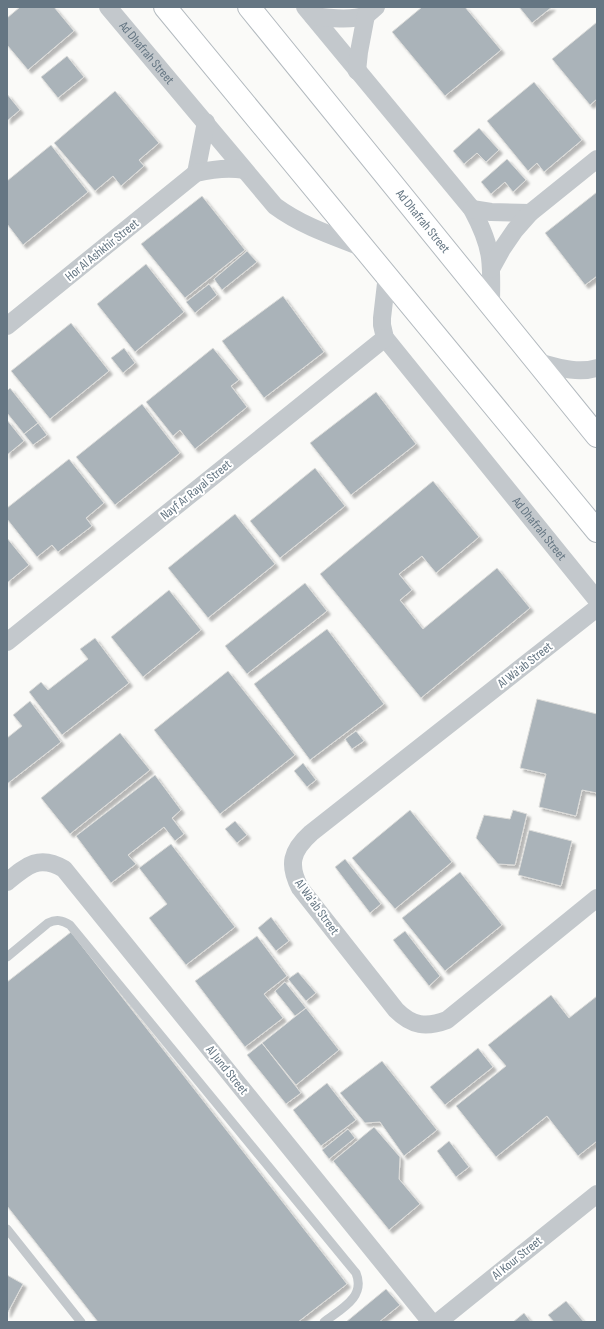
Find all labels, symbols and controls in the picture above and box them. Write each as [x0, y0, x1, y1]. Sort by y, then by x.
street label: Ad Dhafrah Street [115, 17, 178, 88]
street label: Ad Dhafrah Street [392, 186, 453, 256]
street label: Hor Al Ashkhir Street [62, 215, 142, 285]
street label: Nayf Ar Rayal Street [157, 457, 235, 523]
street label: Ad Dhafrah Street [508, 493, 570, 564]
street label: Al Wa'ab Street [494, 639, 556, 692]
street label: Al Wa'ab Street [291, 875, 343, 938]
street label: Al Jund Street [202, 1041, 252, 1098]
street label: Al Kour Street [488, 1233, 545, 1284]

